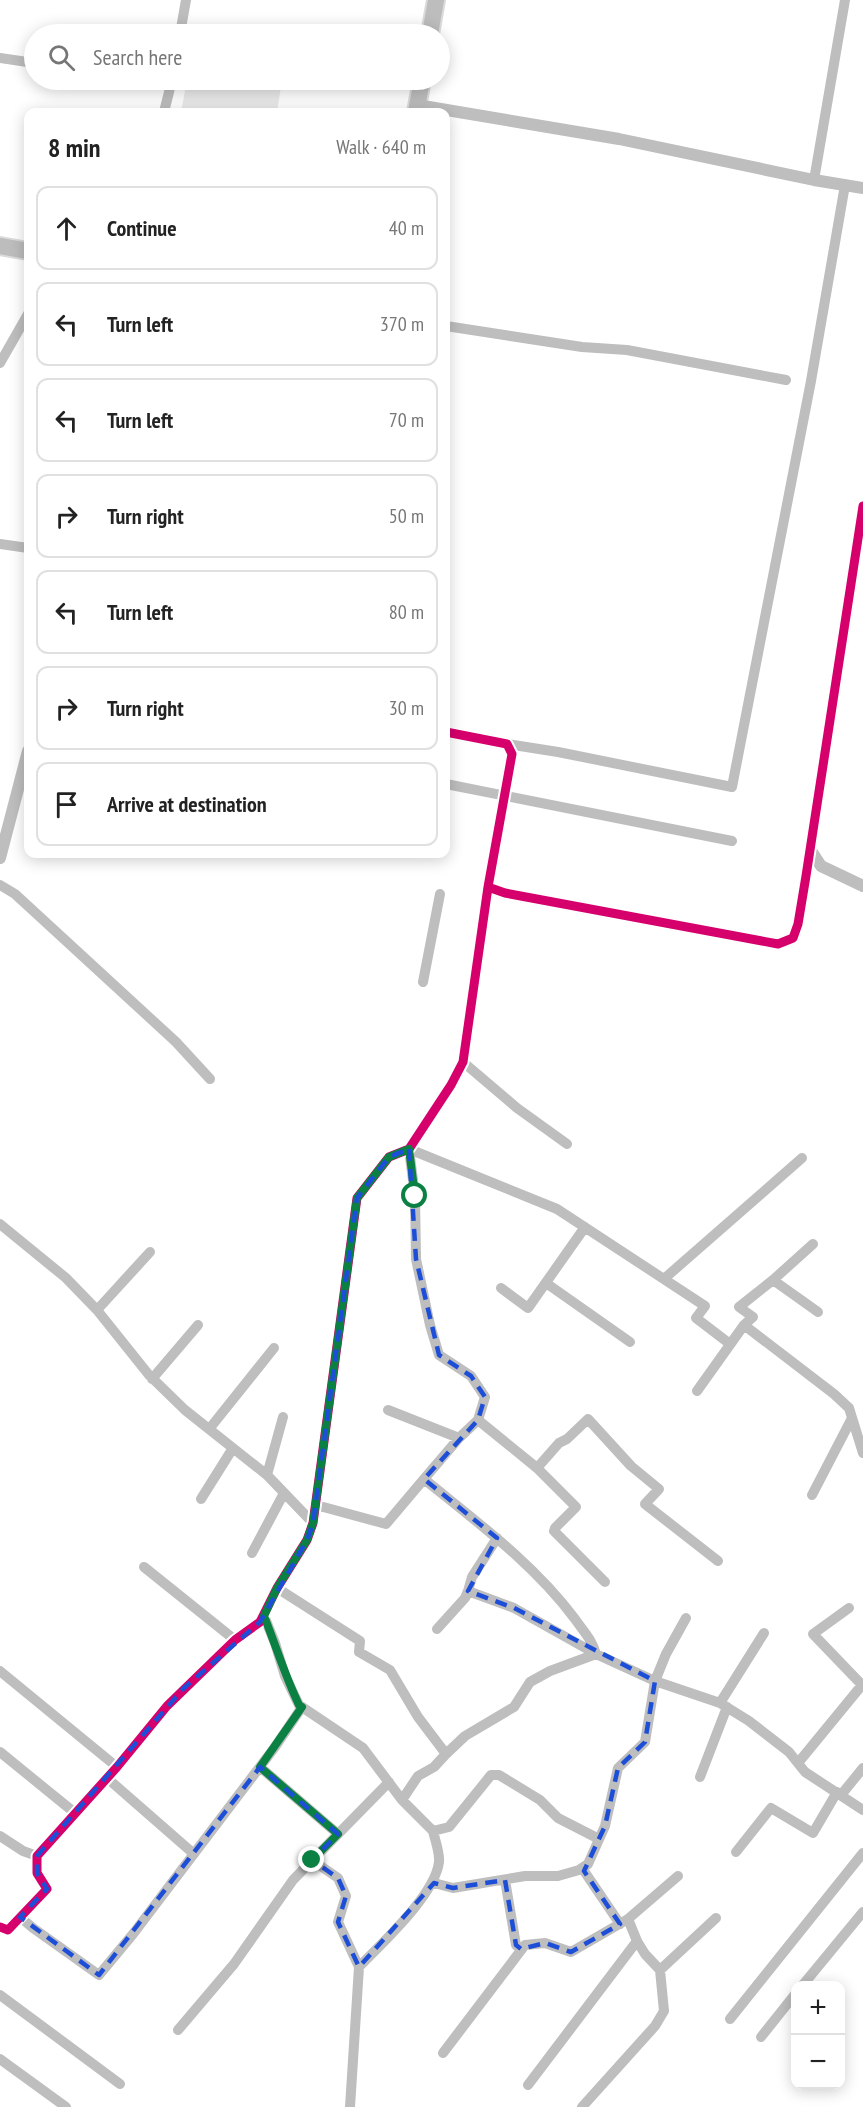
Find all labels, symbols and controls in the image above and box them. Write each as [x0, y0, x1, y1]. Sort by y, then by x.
search box [24, 24, 450, 90]
icon: search [45, 41, 78, 74]
text: Search here [93, 43, 182, 71]
text: 8 min [48, 131, 101, 164]
text: Walk · 640 m [336, 134, 426, 160]
icon: ahead [50, 212, 83, 245]
text: Continue [107, 214, 177, 242]
text: 40 m [389, 215, 424, 241]
icon: left [50, 308, 83, 341]
text: Turn left [107, 310, 173, 338]
text: 370 m [380, 311, 424, 337]
icon: left [50, 404, 83, 437]
text: Turn left [107, 406, 173, 434]
text: 70 m [389, 407, 424, 433]
icon: right [50, 500, 83, 533]
text: Turn right [107, 502, 184, 530]
text: 50 m [389, 503, 424, 529]
icon: left [50, 596, 83, 629]
text: Turn left [107, 598, 173, 626]
text: 80 m [389, 599, 424, 625]
icon: right [50, 692, 83, 725]
text: Turn right [107, 694, 184, 722]
text: 30 m [389, 695, 424, 721]
icon: arrive [50, 788, 83, 821]
text: Arrive at destination [107, 790, 267, 818]
route start [401, 1182, 427, 1208]
route end [298, 1846, 324, 1872]
map controls [791, 1981, 845, 2089]
button: + [791, 1981, 845, 2035]
button: − [791, 2035, 845, 2089]

